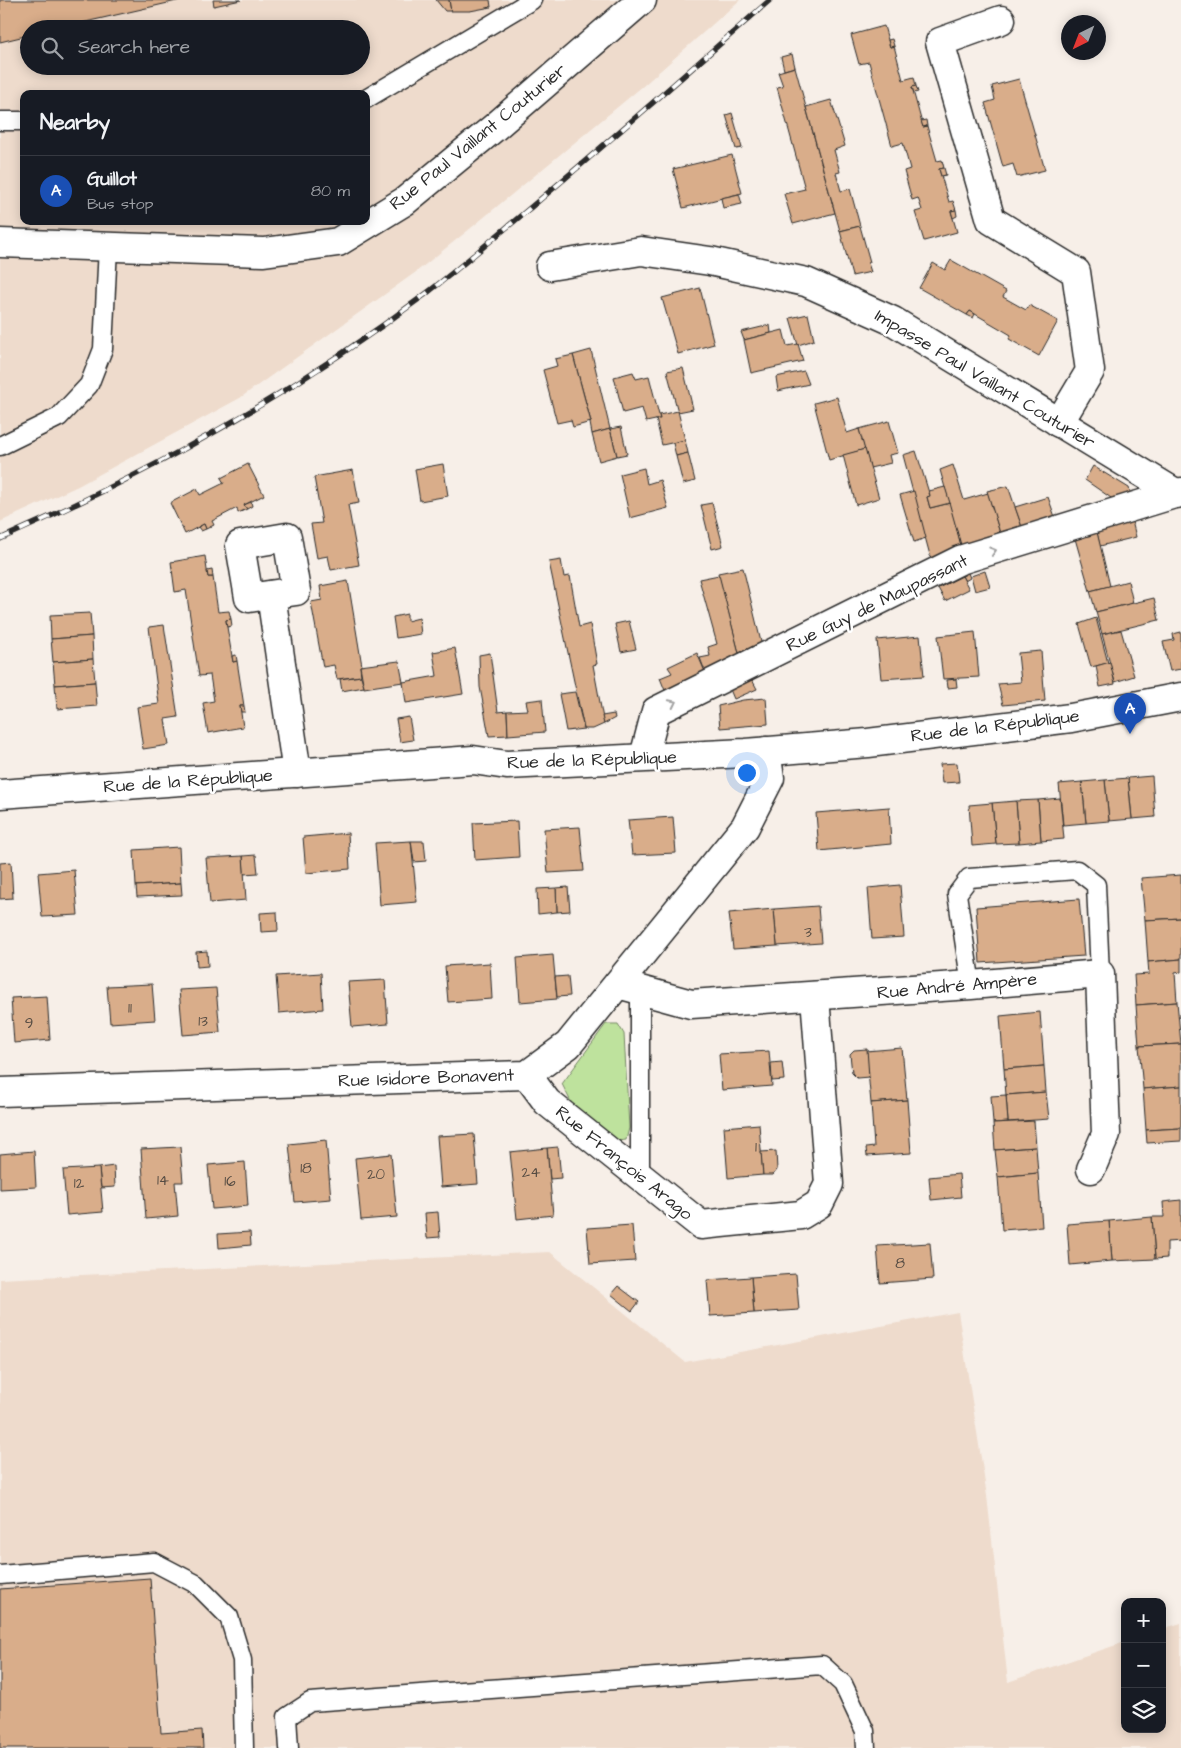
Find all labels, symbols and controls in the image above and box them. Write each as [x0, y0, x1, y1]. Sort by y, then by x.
north arrow [1061, 15, 1106, 60]
search box [20, 20, 370, 75]
icon: search [38, 34, 66, 62]
text: Search here [78, 34, 190, 61]
street label: Rue Paul Vaillant Couturier [384, 58, 572, 216]
text: Nearby [40, 108, 110, 137]
text: Guillot [87, 166, 137, 193]
text: A [51, 180, 61, 202]
text: 80 m [311, 180, 350, 202]
text: Bus stop [87, 193, 153, 215]
street label: Impasse Paul Vaillant Couturier [870, 303, 1100, 455]
one-way arrow [988, 546, 997, 556]
street label: Rue Guy de Maupassant [782, 548, 973, 659]
pin: A [1114, 693, 1146, 734]
one-way arrow [668, 699, 677, 709]
street label: Rue de la République [909, 703, 1081, 749]
street label: Rue de la République [507, 745, 678, 775]
your location [734, 760, 760, 786]
street label: Rue de la République [102, 763, 274, 799]
house number: 3 [804, 922, 812, 943]
street label: Rue André Ampère [876, 967, 1038, 1005]
house number: 11 [128, 998, 132, 1019]
house number: 13 [198, 1011, 208, 1032]
house number: 9 [25, 1013, 33, 1034]
street label: Rue Isidore Bonavent [338, 1062, 515, 1094]
street label: Rue François Arago [549, 1100, 698, 1227]
house number: 1 [755, 1137, 757, 1158]
house number: 18 [300, 1158, 312, 1179]
house number: 24 [522, 1162, 540, 1183]
house number: 20 [367, 1164, 386, 1185]
house number: 14 [157, 1170, 169, 1191]
house number: 16 [224, 1171, 236, 1192]
house number: 12 [74, 1173, 85, 1194]
house number: 8 [895, 1253, 905, 1274]
map controls [1121, 1598, 1166, 1733]
button: + [1121, 1598, 1166, 1643]
button: − [1121, 1643, 1166, 1688]
button: layers [1121, 1688, 1166, 1733]

